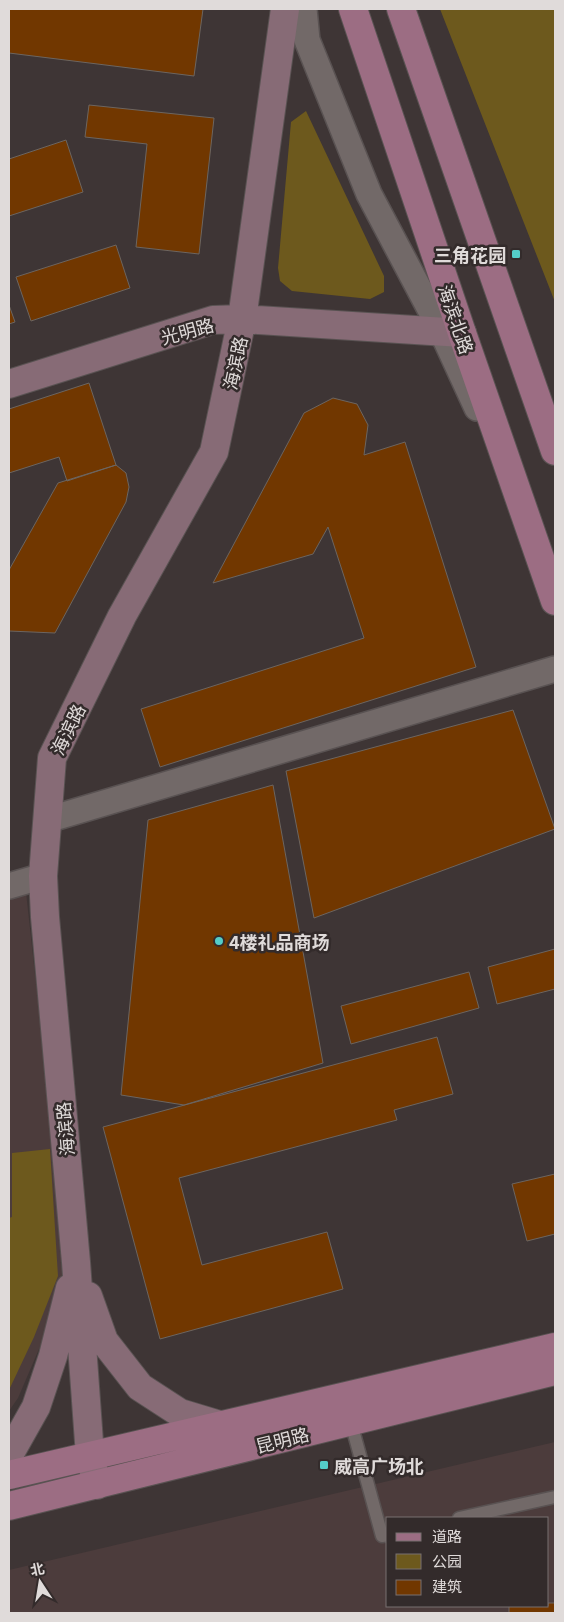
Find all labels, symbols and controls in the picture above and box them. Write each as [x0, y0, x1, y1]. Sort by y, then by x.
place label: 三角花园 [434, 241, 506, 267]
marker: 三角花园 [510, 248, 522, 260]
street label: 海滨北路 [433, 281, 481, 357]
street label: 光明路 [158, 310, 216, 350]
street label: 海滨路 [216, 334, 252, 392]
street label: 海滨路 [43, 699, 91, 759]
place label: 4楼礼品商场 [229, 928, 330, 954]
marker: 4楼礼品商场 [213, 935, 225, 947]
street label: 海滨路 [49, 1101, 79, 1157]
street label: 昆明路 [253, 1420, 311, 1458]
place label: 威高广场北 [334, 1452, 424, 1478]
marker: 威高广场北 [318, 1459, 330, 1471]
legend [386, 1517, 549, 1607]
text: 道路 [432, 1525, 462, 1546]
text: 公园 [432, 1550, 462, 1571]
north arrow [15, 1557, 65, 1607]
text: 北 [28, 1557, 46, 1580]
text: 建筑 [432, 1575, 462, 1596]

